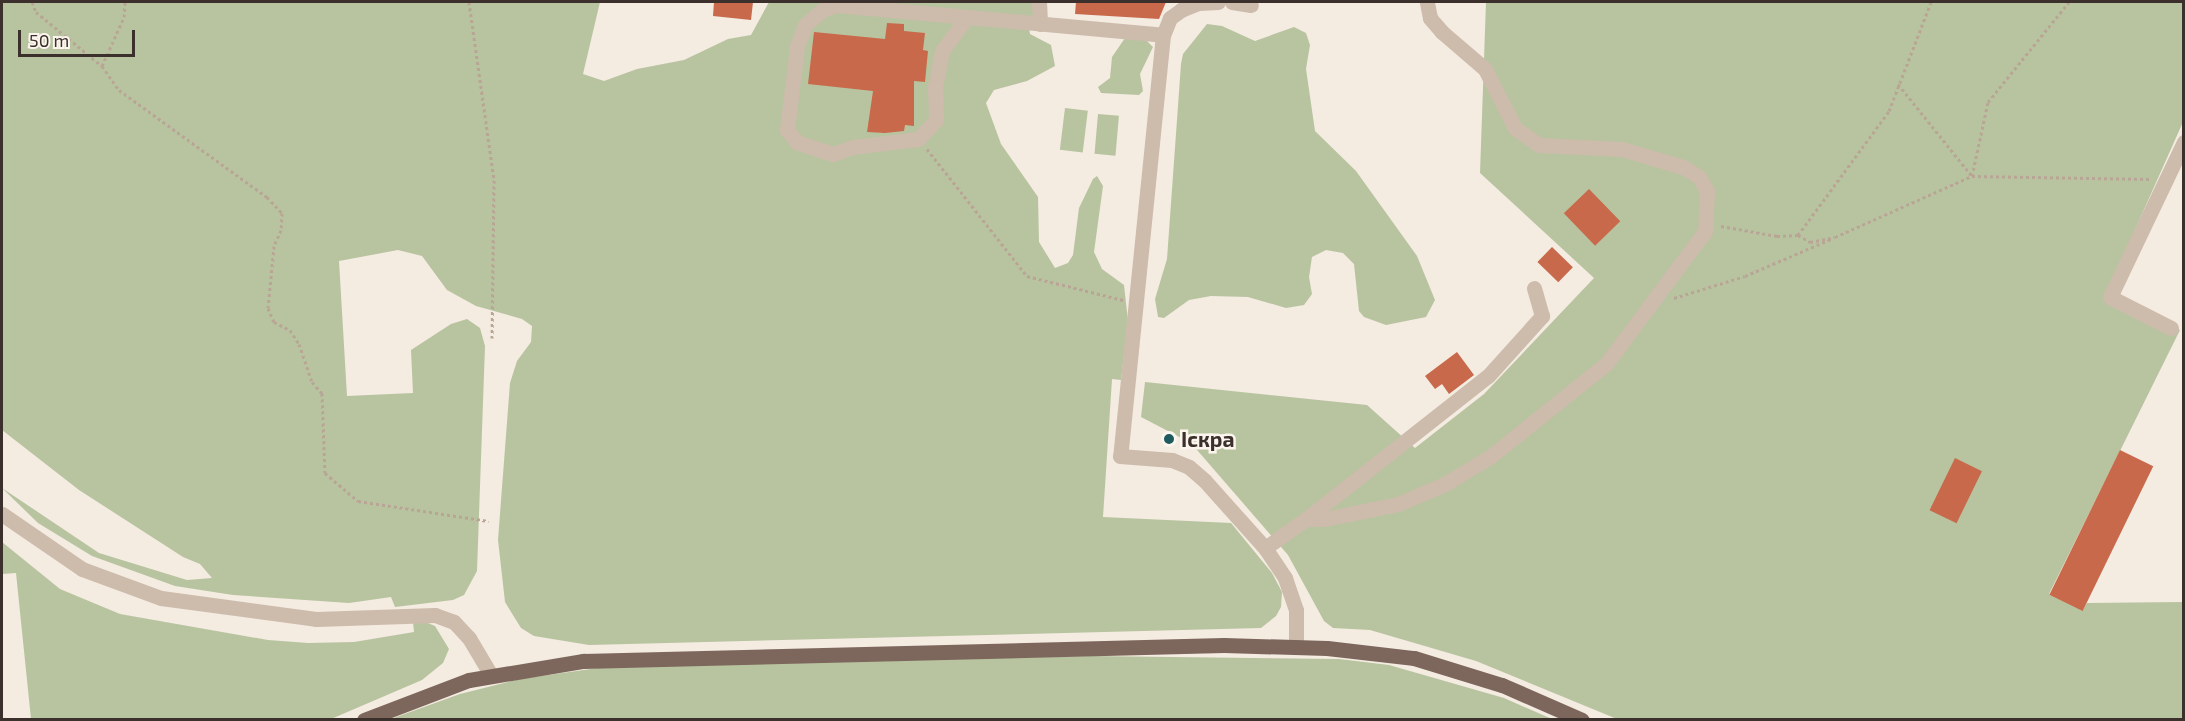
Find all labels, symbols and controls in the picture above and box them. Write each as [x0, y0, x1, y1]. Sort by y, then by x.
scale bar [21, 18, 138, 56]
text: 50 m [29, 29, 69, 51]
place label: Іскра [1181, 426, 1234, 452]
marker: Іскра [1162, 432, 1176, 446]

